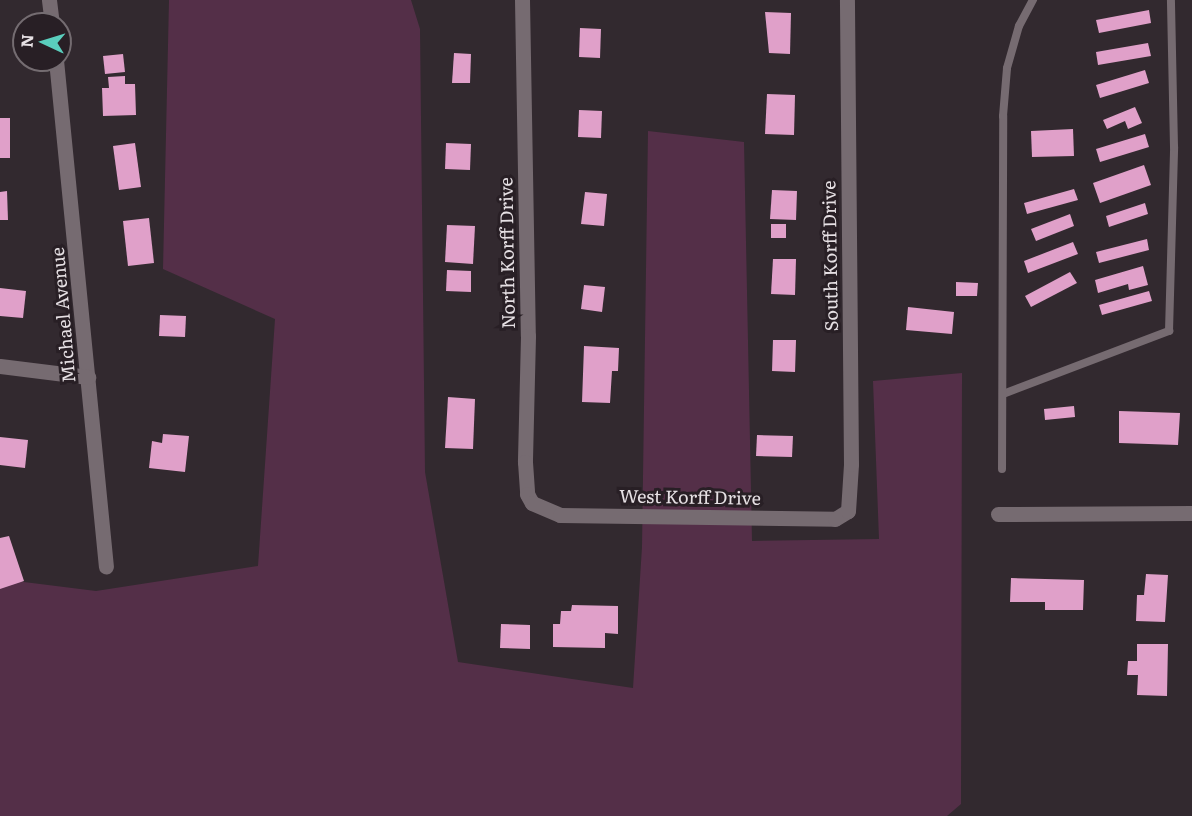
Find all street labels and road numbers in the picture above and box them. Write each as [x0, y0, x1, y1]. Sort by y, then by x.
street label: North Korff Drive [495, 177, 519, 329]
street label: South Korff Drive [818, 180, 842, 332]
street label: Michael Avenue [46, 246, 80, 384]
street label: West Korff Drive [619, 485, 761, 509]

